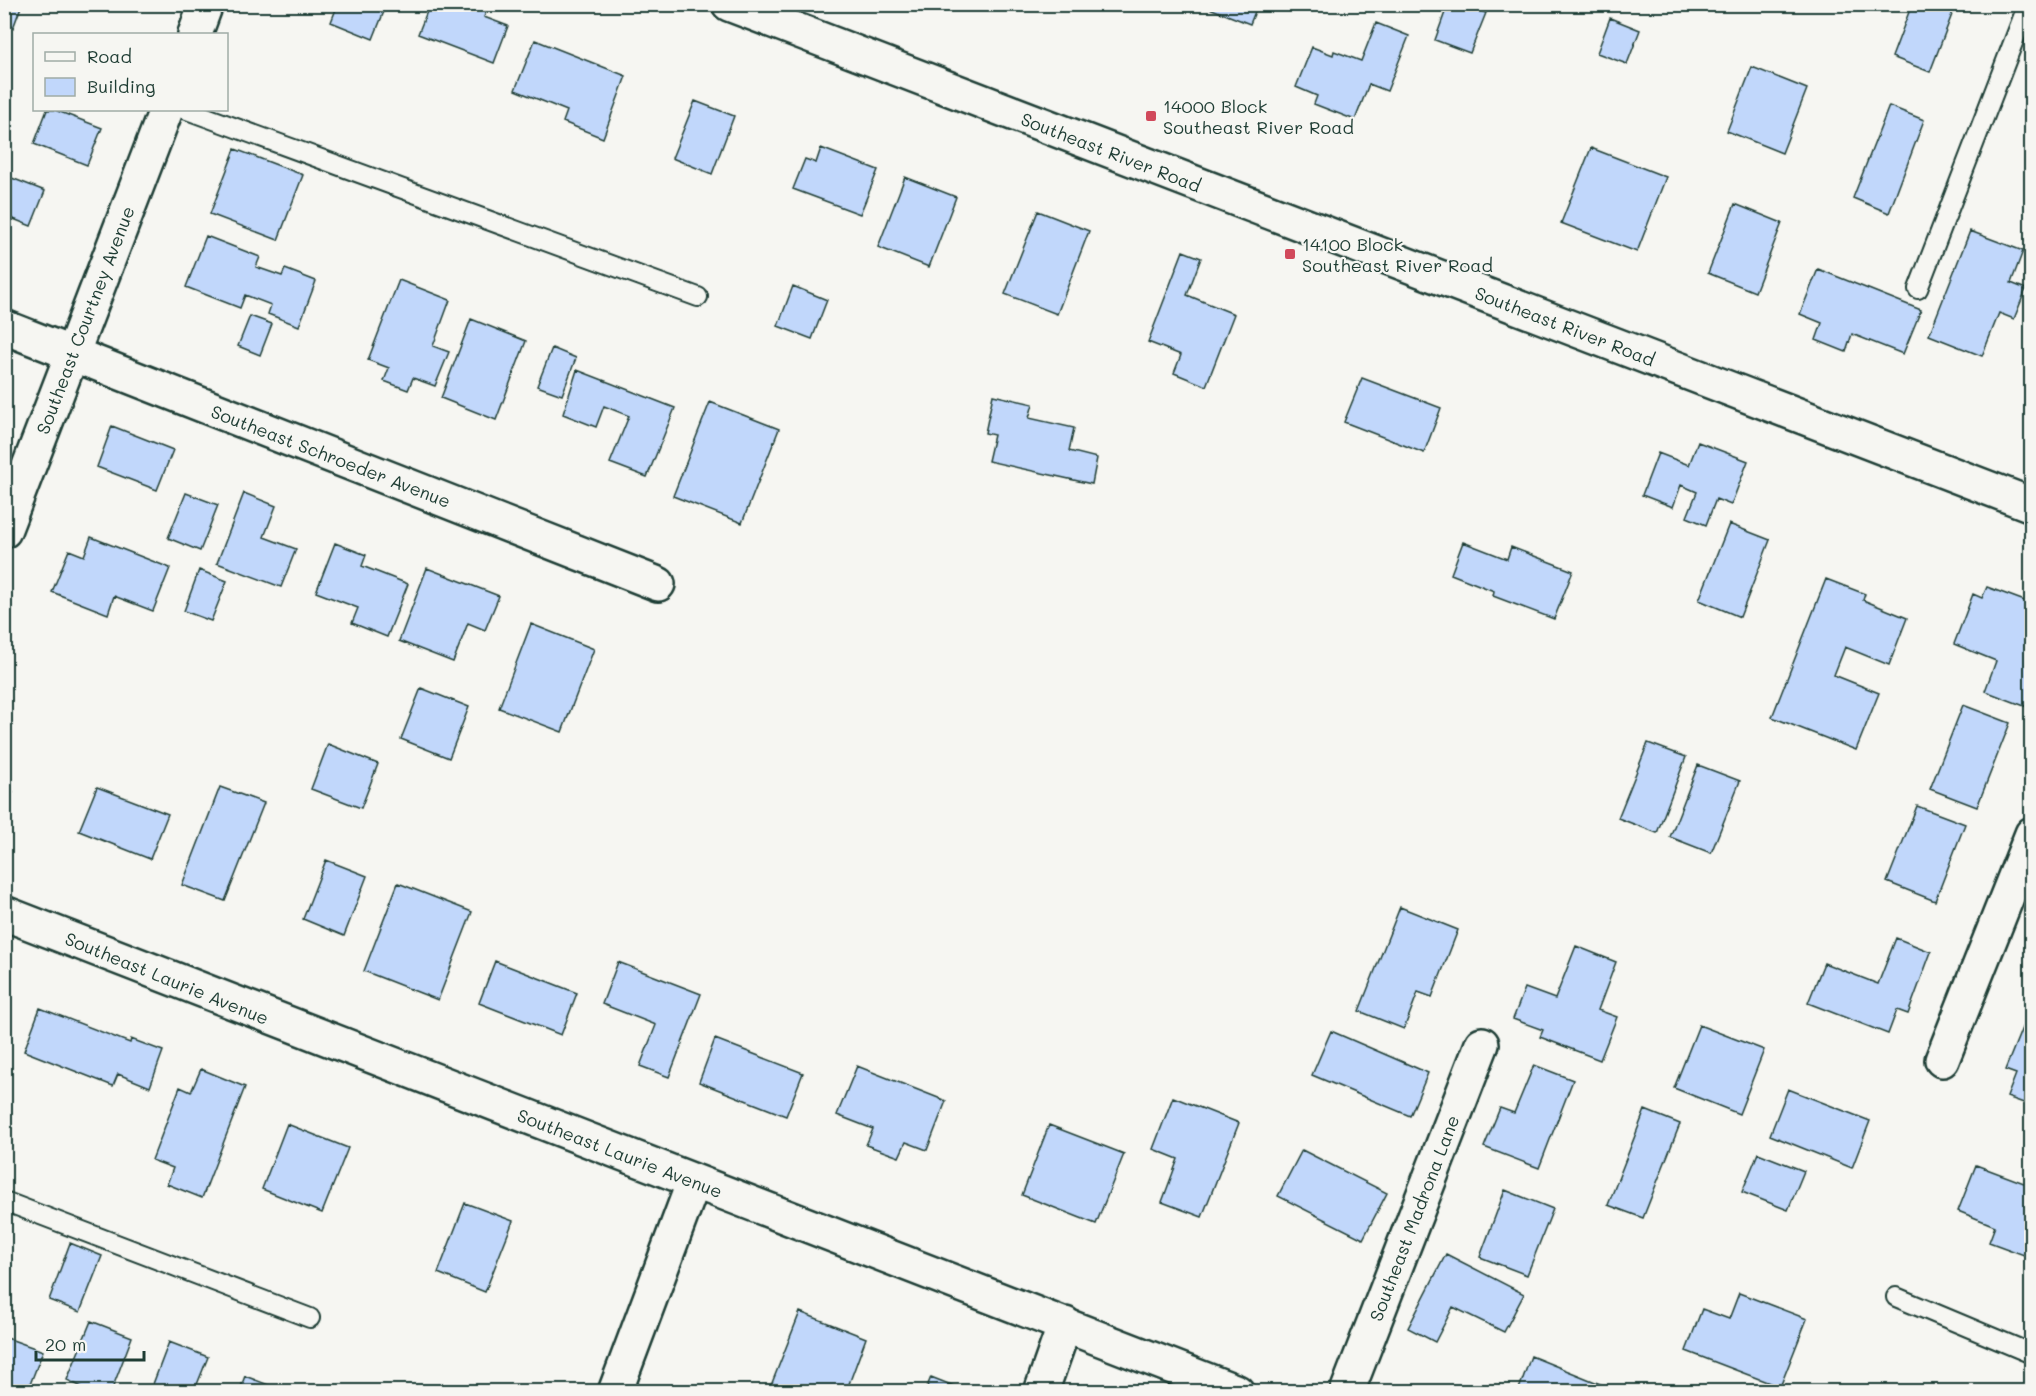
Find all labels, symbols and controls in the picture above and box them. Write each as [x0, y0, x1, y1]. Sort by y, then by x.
legend [33, 33, 228, 111]
text: Road [87, 44, 132, 68]
text: Building [87, 74, 155, 98]
place label: 14000 Block Southeast River Road [1163, 94, 1354, 139]
street label: Southeast River Road [1018, 107, 1204, 197]
marker: 14000 Block Southeast River Road [1144, 109, 1158, 123]
street label: Southeast Courtney Avenue [30, 203, 140, 437]
place label: 14100 Block Southeast River Road [1302, 232, 1493, 277]
marker: 14100 Block Southeast River Road [1283, 247, 1297, 261]
street label: Southeast River Road [1472, 281, 1658, 371]
street label: Southeast Schroeder Avenue [208, 399, 454, 513]
street label: Southeast Laurie Avenue [62, 926, 272, 1030]
street label: Southeast Laurie Avenue [514, 1103, 726, 1203]
street label: Southeast Madrona Lane [1364, 1112, 1464, 1324]
scale bar [36, 1324, 144, 1362]
text: 20 m [45, 1332, 86, 1356]

